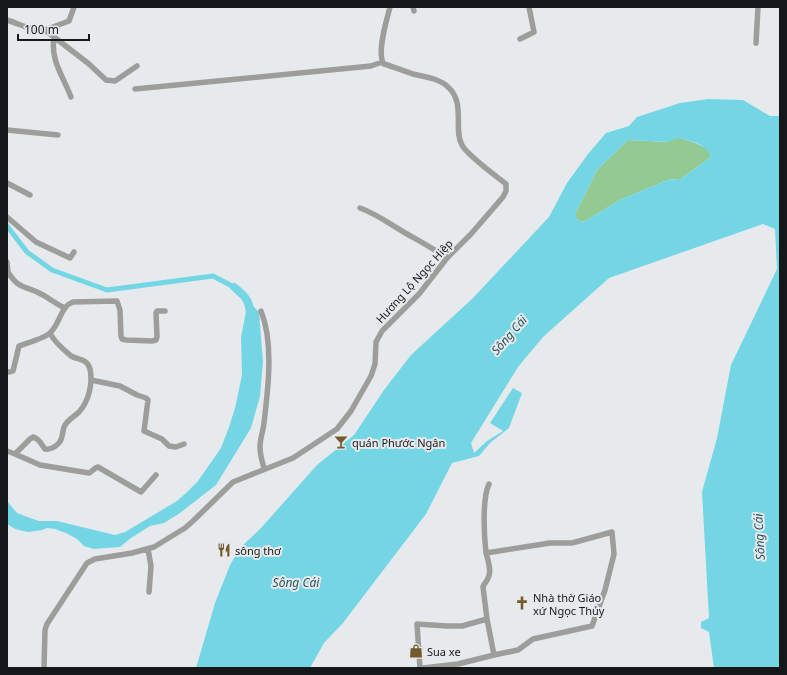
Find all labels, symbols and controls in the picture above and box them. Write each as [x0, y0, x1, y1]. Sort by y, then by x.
scale bar [18, 16, 89, 42]
text: 100 m [24, 21, 59, 38]
street label: Hương Lộ Ngọc Hiệp [372, 236, 456, 326]
water label: Sông Cái [487, 311, 531, 358]
bar icon: quán Phước Ngân [333, 434, 349, 450]
place label: quán Phước Ngân [352, 435, 445, 450]
water label: Sông Cái [749, 512, 769, 561]
restaurant icon: sông thơ [216, 542, 232, 558]
place label: sông thơ [235, 543, 282, 558]
water label: Sông Cái [273, 574, 320, 591]
place label: Nhà thờ Giáo xứ Ngọc Thủy [533, 590, 605, 618]
church icon: Nhà thờ Giáo xứ Ngọc Thủy [514, 595, 530, 611]
shop icon: Sua xe [408, 643, 424, 659]
place label: Sua xe [427, 644, 461, 659]

